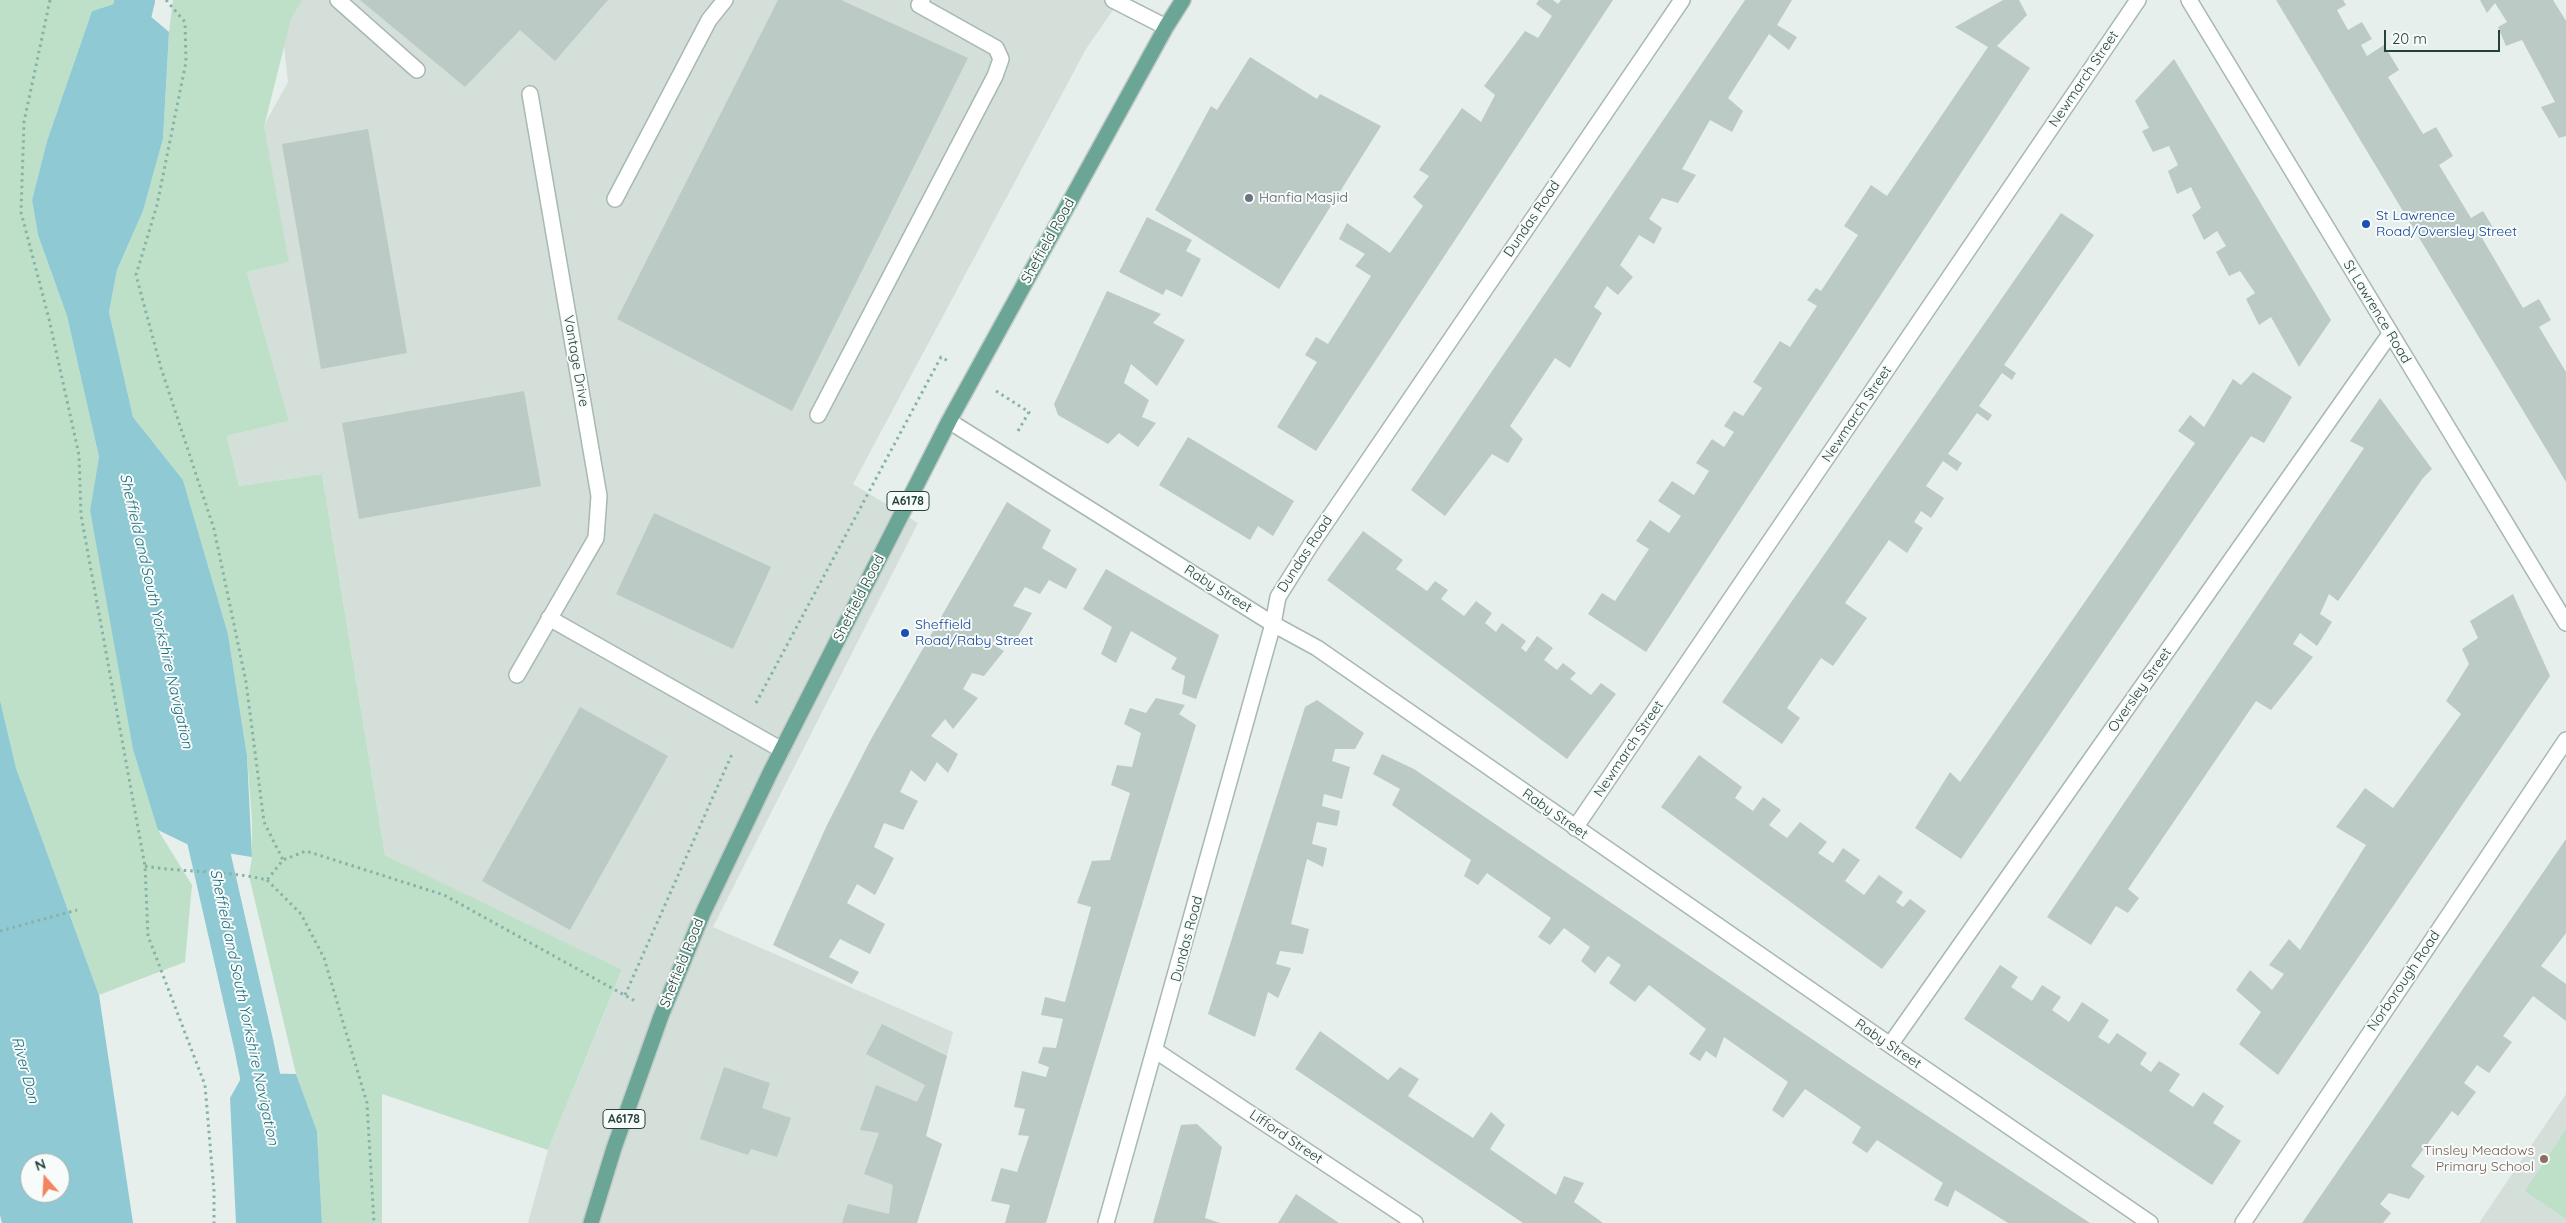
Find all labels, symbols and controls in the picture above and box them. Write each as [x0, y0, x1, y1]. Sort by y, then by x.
scale bar [2386, 20, 2502, 52]
street label: Newmarch Street [2046, 28, 2122, 130]
text: 20 m [2392, 29, 2427, 48]
street label: Dundas Road [1500, 178, 1564, 260]
place label: Hanfia Masjid [1259, 190, 1348, 206]
marker: Hanfia Masjid [1243, 192, 1255, 204]
street label: Sheffield Road [1018, 195, 1078, 287]
place label: St Lawrence Road/Oversley Street [2376, 208, 2517, 240]
marker: St Lawrence Road/Oversley Street [2360, 218, 2372, 230]
street label: St Lawrence Road [2340, 257, 2414, 367]
street label: Vantage Drive [560, 314, 592, 408]
street label: Newmarch Street [1819, 363, 1895, 465]
water label: Sheffield and South Yorkshire Navigation [116, 472, 196, 750]
road number: A6178 [887, 492, 929, 511]
street label: Dundas Road [1274, 512, 1336, 596]
street label: Sheffield Road [830, 552, 888, 644]
street label: Raby Street [1181, 562, 1255, 616]
place label: Sheffield Road/Raby Street [915, 617, 1033, 650]
marker: Sheffield Road/Raby Street [899, 627, 911, 639]
street label: Oversley Street [2105, 645, 2175, 735]
street label: Newmarch Street [1591, 698, 1667, 800]
street label: Raby Street [1519, 785, 1591, 843]
water label: Sheffield and South Yorkshire Navigation [206, 867, 282, 1147]
street label: Dundas Road [1167, 894, 1207, 984]
street label: Sheffield Road [656, 916, 708, 1010]
street label: Norborough Road [2364, 928, 2444, 1034]
street label: Raby Street [1852, 1016, 1924, 1072]
water label: River Don [7, 1035, 43, 1105]
street label: Lifford Street [1246, 1106, 1326, 1168]
road number: A6178 [603, 1110, 645, 1128]
place label: Tinsley Meadows Primary School [2423, 1143, 2534, 1176]
north arrow [20, 1153, 70, 1203]
marker: Tinsley Meadows Primary School [2538, 1153, 2550, 1165]
text: N [33, 1155, 48, 1175]

